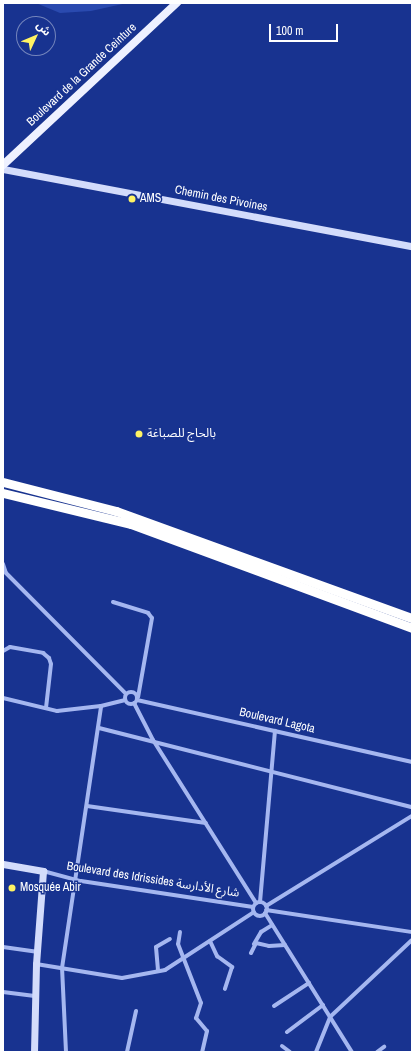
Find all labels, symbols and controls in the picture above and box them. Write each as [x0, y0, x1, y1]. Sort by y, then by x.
north arrow [16, 16, 56, 56]
scale bar [271, 16, 340, 42]
text: ش [34, 18, 54, 39]
street label: Boulevard de la Grande Ceinture [24, 20, 140, 130]
text: 100 m [276, 23, 303, 39]
street label: Chemin des Pivoines [173, 183, 269, 215]
place label: AMS [140, 192, 161, 206]
marker: AMS [127, 194, 137, 204]
place label: بالحاج للصباغة [147, 427, 216, 441]
marker: بالحاج للصباغة [134, 429, 144, 439]
street label: Boulevard Lagota [238, 705, 316, 737]
street label: Boulevard des Idrissides شارع الأدارسة [66, 859, 240, 901]
place label: Mosquée Abir [20, 881, 81, 895]
marker: Mosquée Abir [7, 883, 17, 893]

